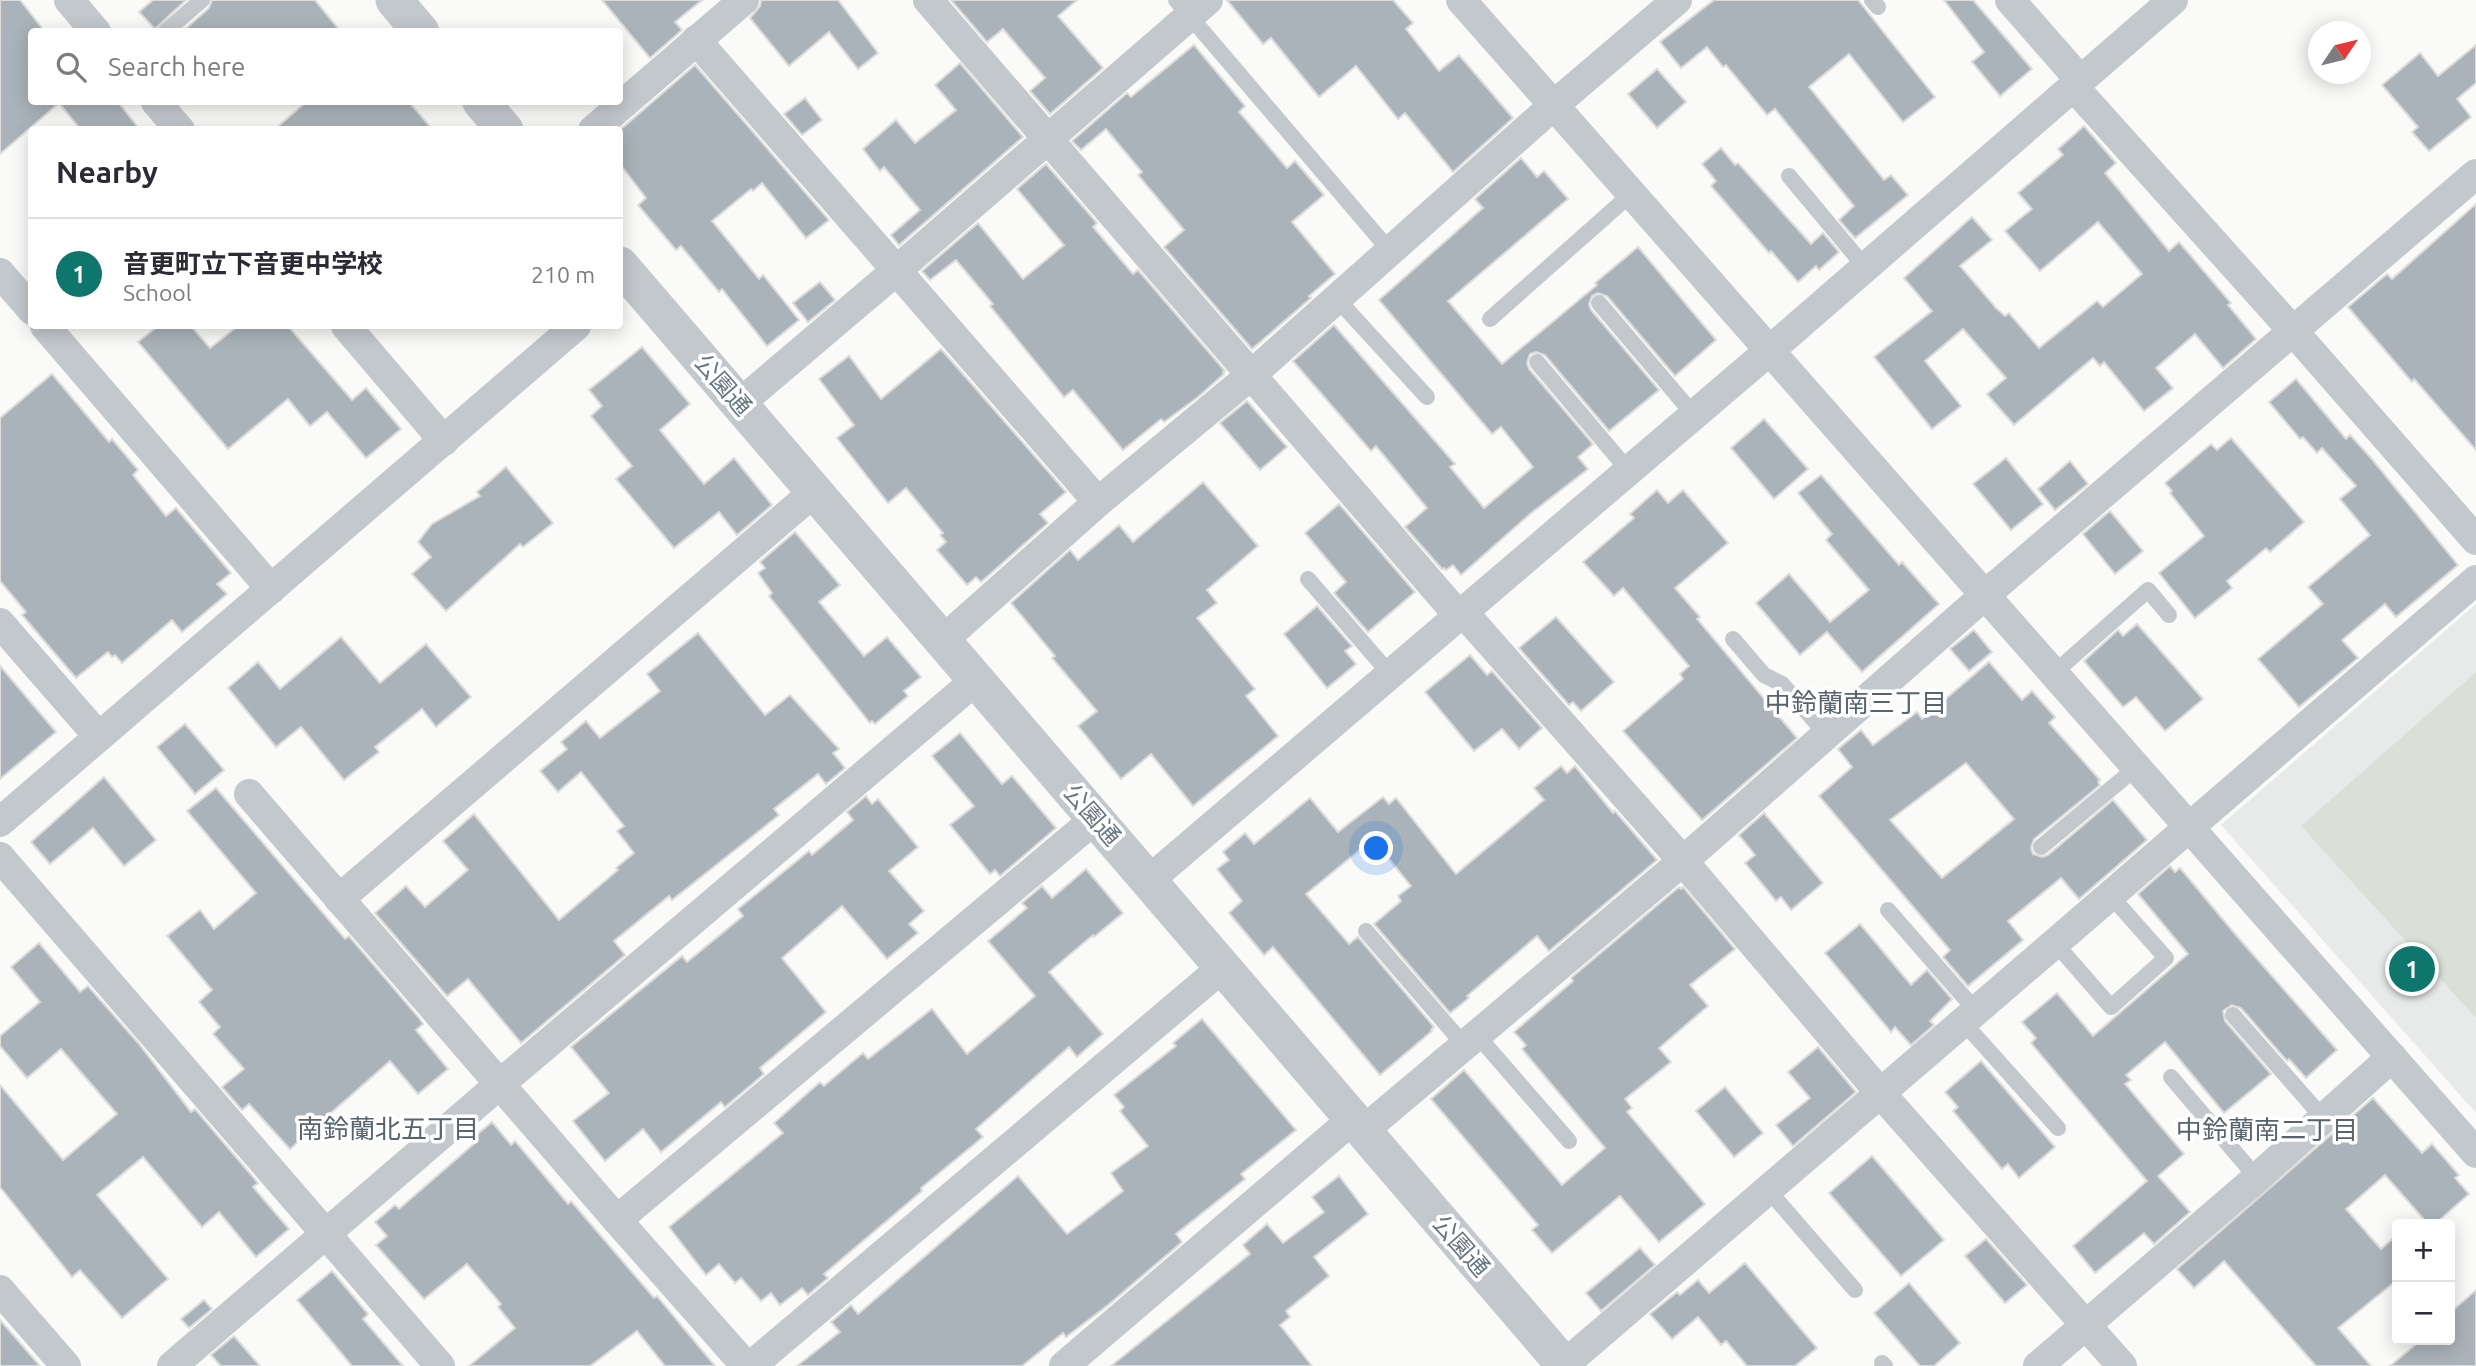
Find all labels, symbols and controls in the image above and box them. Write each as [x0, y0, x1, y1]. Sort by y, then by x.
north arrow [2308, 21, 2371, 84]
search box [28, 28, 623, 105]
icon: search [52, 48, 90, 86]
text: Search here [108, 52, 245, 81]
text: Nearby [56, 155, 158, 189]
text: 音更町立下音更中学校 [123, 249, 383, 278]
text: 1 [73, 262, 85, 287]
text: 210 m [531, 262, 595, 287]
text: School [123, 280, 192, 305]
street label: 公園通 [690, 349, 757, 421]
district label: 中鈴蘭南三丁目 [1765, 688, 1947, 717]
street label: 公園通 [1059, 779, 1126, 851]
your location [1359, 831, 1393, 865]
pin: 1 [2389, 943, 2435, 995]
district label: 南鈴蘭北五丁目 [297, 1114, 479, 1143]
district label: 中鈴蘭南二丁目 [2176, 1115, 2358, 1144]
street label: 公園通 [1428, 1210, 1495, 1282]
map controls [2392, 1219, 2455, 1345]
button: + [2392, 1219, 2455, 1282]
button: − [2392, 1282, 2455, 1345]

